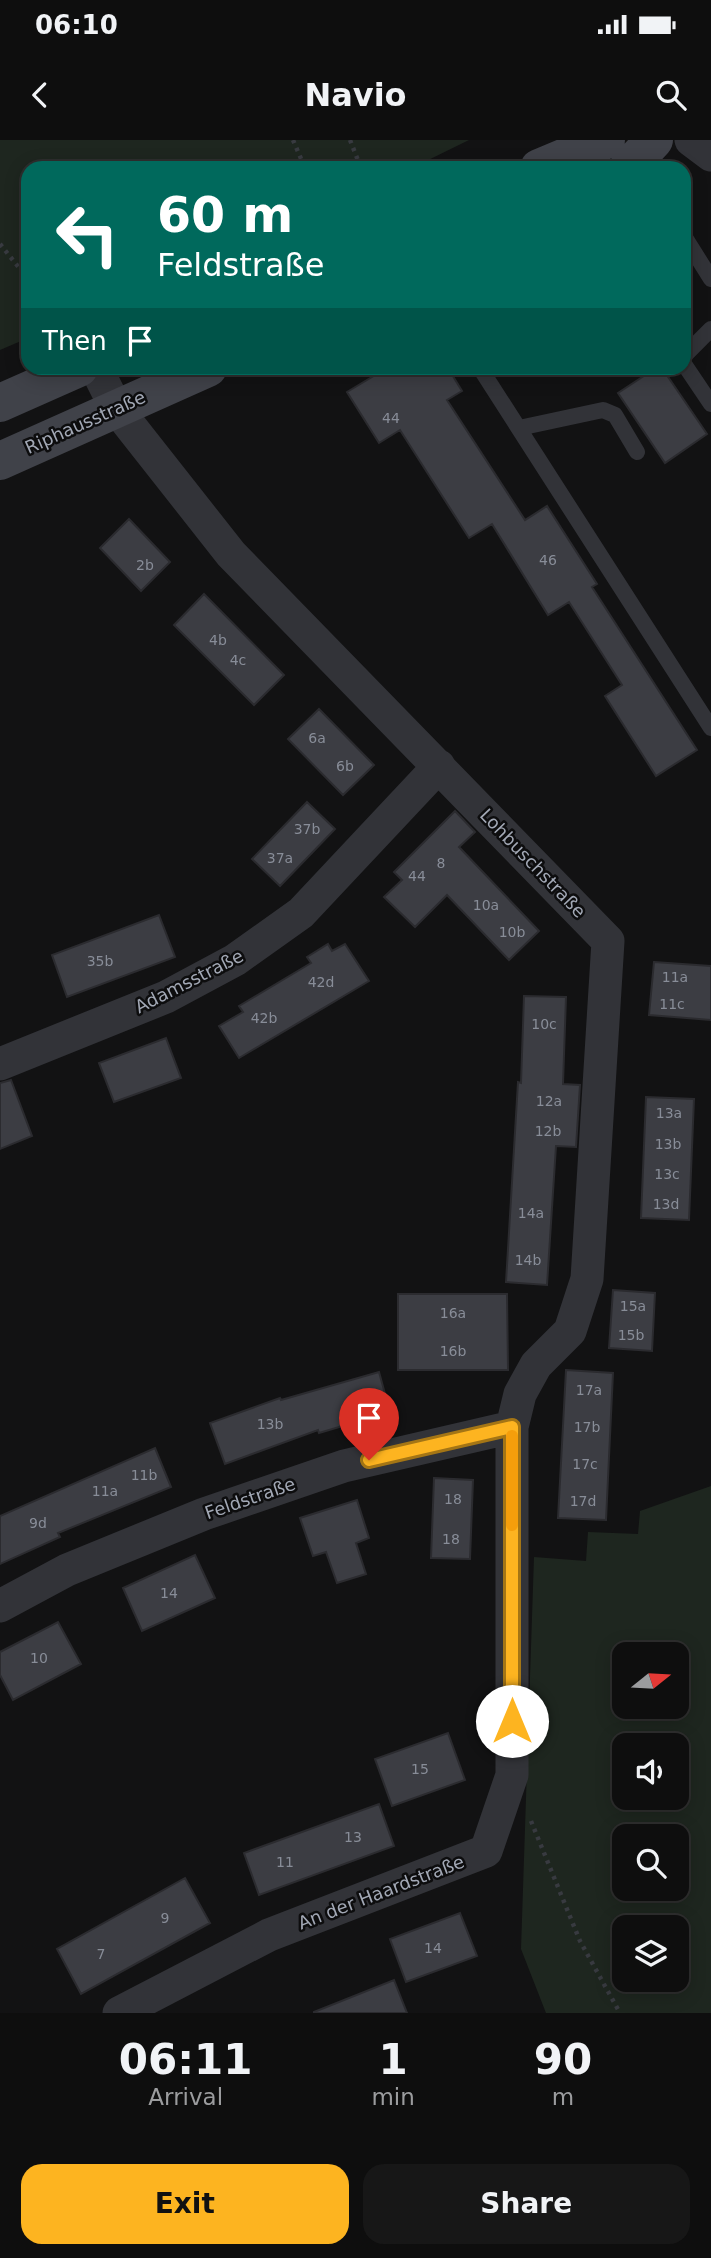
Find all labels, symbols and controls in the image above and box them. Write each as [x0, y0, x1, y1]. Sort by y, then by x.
text: 06:10 [35, 10, 118, 40]
icon: back [21, 76, 59, 114]
text: Navio [304, 76, 407, 114]
icon: search [652, 76, 690, 114]
text: 60 m [157, 187, 293, 244]
icon: left [42, 189, 133, 280]
text: Feldstraße [157, 246, 324, 284]
icon: arrive [121, 322, 159, 360]
text: Then [42, 326, 107, 356]
street label: Riphausstraße [22, 386, 148, 458]
house number: 44 [382, 410, 400, 426]
house number: 46 [539, 552, 557, 568]
house number: 2b [136, 557, 154, 573]
house number: 4b [209, 632, 227, 648]
house number: 4c [230, 652, 246, 668]
house number: 6a [308, 730, 326, 746]
house number: 6b [336, 758, 354, 774]
street label: Lohbuschstraße [476, 804, 590, 922]
house number: 37b [294, 821, 320, 837]
house number: 37a [267, 850, 293, 866]
house number: 8 [437, 855, 445, 871]
house number: 44 [408, 868, 426, 884]
house number: 10a [473, 897, 499, 913]
house number: 10b [499, 924, 525, 940]
street label: Adamsstraße [131, 945, 247, 1017]
house number: 35b [87, 953, 113, 969]
house number: 11a [662, 969, 688, 985]
house number: 42d [308, 974, 334, 990]
house number: 11c [659, 996, 685, 1012]
house number: 42b [251, 1010, 277, 1026]
house number: 10c [531, 1016, 557, 1032]
house number: 12a [536, 1093, 562, 1109]
house number: 13a [656, 1105, 682, 1121]
house number: 12b [535, 1123, 561, 1139]
house number: 13b [655, 1136, 681, 1152]
house number: 13c [654, 1166, 680, 1182]
house number: 13d [653, 1196, 679, 1212]
house number: 14a [518, 1205, 544, 1221]
house number: 14b [515, 1252, 541, 1268]
house number: 15a [620, 1298, 646, 1314]
house number: 16a [440, 1305, 466, 1321]
house number: 15b [618, 1327, 644, 1343]
house number: 16b [440, 1343, 466, 1359]
house number: 17a [576, 1382, 602, 1398]
pin [339, 1388, 399, 1460]
icon: arrive [350, 1399, 388, 1437]
house number: 13b [257, 1416, 283, 1432]
house number: 17b [574, 1419, 600, 1435]
house number: 17c [572, 1456, 598, 1472]
house number: 11b [131, 1467, 157, 1483]
street label: Feldstraße [202, 1473, 298, 1523]
house number: 11a [92, 1483, 118, 1499]
house number: 18 [444, 1491, 462, 1507]
house number: 17d [570, 1493, 596, 1509]
house number: 9d [29, 1515, 47, 1531]
house number: 18 [442, 1531, 460, 1547]
house number: 14 [160, 1585, 178, 1601]
north arrow [612, 1642, 690, 1718]
map controls [612, 1642, 689, 1992]
house number: 10 [30, 1650, 48, 1666]
position arrow [475, 1684, 549, 1758]
button: sound [612, 1733, 689, 1810]
house number: 15 [411, 1761, 429, 1777]
button: search [612, 1824, 689, 1901]
house number: 13 [344, 1829, 362, 1845]
street label: An der Haardstraße [295, 1851, 467, 1933]
house number: 11 [276, 1854, 294, 1870]
house number: 9 [161, 1910, 169, 1926]
button: layers [612, 1915, 689, 1992]
house number: 14 [424, 1940, 442, 1956]
house number: 7 [97, 1946, 105, 1962]
text: 06:11 [119, 2035, 253, 2084]
text: 1 [378, 2035, 408, 2084]
text: 90 [534, 2035, 592, 2084]
text: Arrival [148, 2084, 223, 2110]
text: min [371, 2084, 415, 2110]
text: m [552, 2084, 574, 2110]
button: Exit [21, 2164, 349, 2244]
button: Share [363, 2164, 690, 2244]

